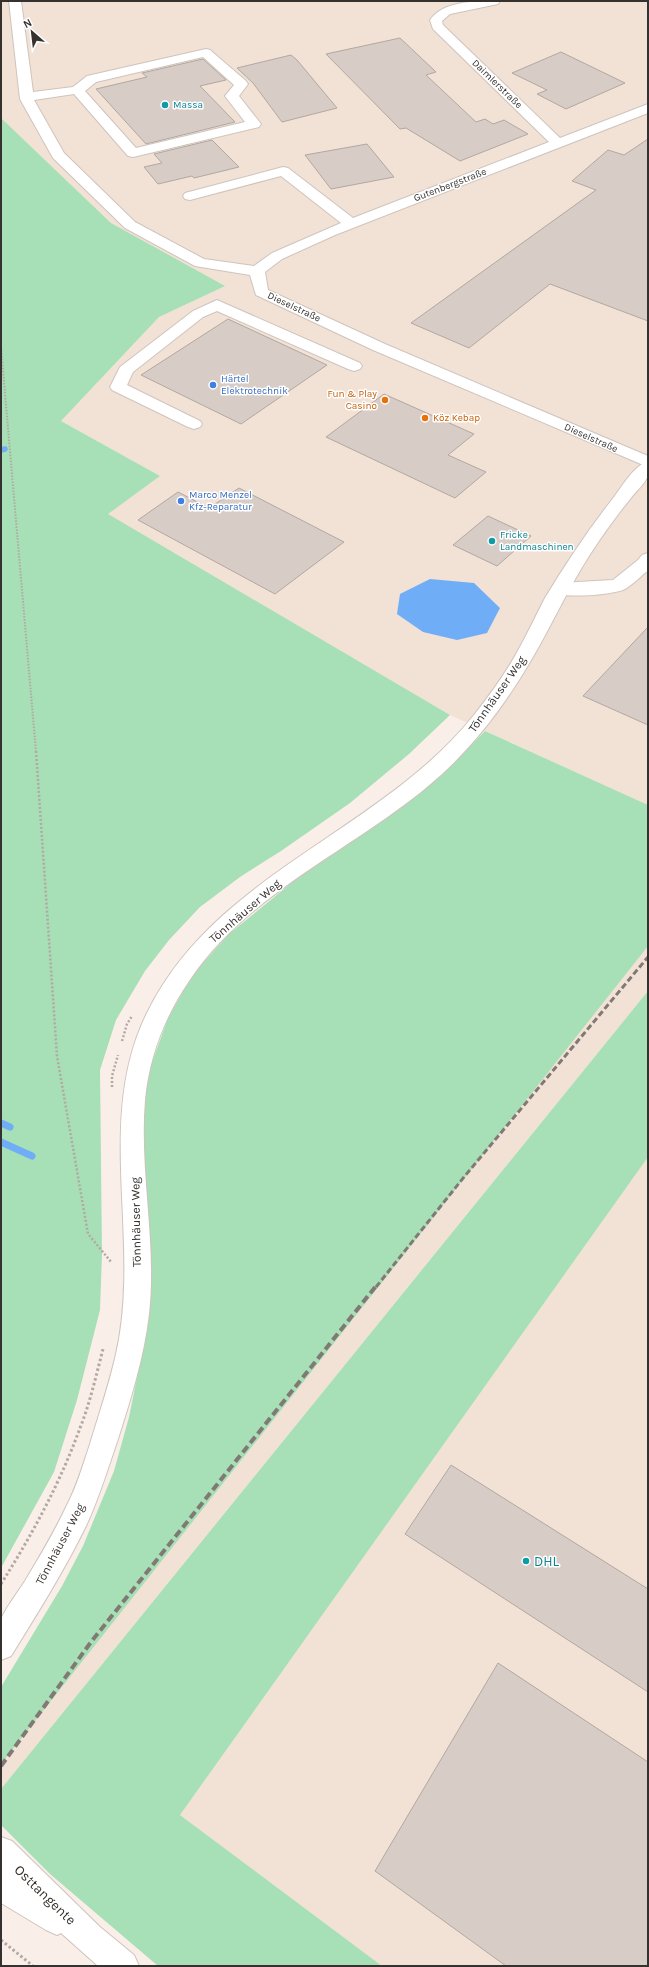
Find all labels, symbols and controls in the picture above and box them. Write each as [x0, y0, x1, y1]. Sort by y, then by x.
north arrow [12, 12, 52, 52]
text: N [21, 16, 34, 31]
street label: Daimlerstraße [469, 57, 525, 111]
place label: Massa [173, 99, 203, 111]
marker: Massa [160, 100, 170, 110]
street label: Gutenbergstraße [412, 166, 488, 204]
street label: Dieselstraße [265, 289, 323, 325]
place label: Härtel Elektrotechnik [221, 373, 288, 397]
marker: Härtel Elektrotechnik [208, 380, 218, 390]
place label: Fun & Play Casino [328, 388, 377, 412]
marker: Fun & Play Casino [380, 395, 390, 405]
place label: Köz Kebap [433, 412, 480, 424]
marker: Köz Kebap [420, 413, 430, 423]
street label: Dieselstraße [562, 421, 620, 455]
place label: Marco Menzel Kfz-Reparatur [189, 489, 252, 513]
marker: Marco Menzel Kfz-Reparatur [176, 496, 186, 506]
place label: Fricke Landmaschinen [500, 529, 574, 553]
marker: Fricke Landmaschinen [487, 536, 497, 546]
street label: Tönnhäuser Weg [465, 653, 529, 735]
street label: Tönnhäuser Weg [206, 876, 284, 946]
street label: Tönnhäuser Weg [128, 1177, 144, 1267]
street label: Tönnhäuser Weg [33, 1501, 87, 1587]
place label: DHL [534, 1553, 560, 1570]
marker: DHL [521, 1556, 531, 1566]
street label: Osttangente [11, 1861, 79, 1929]

